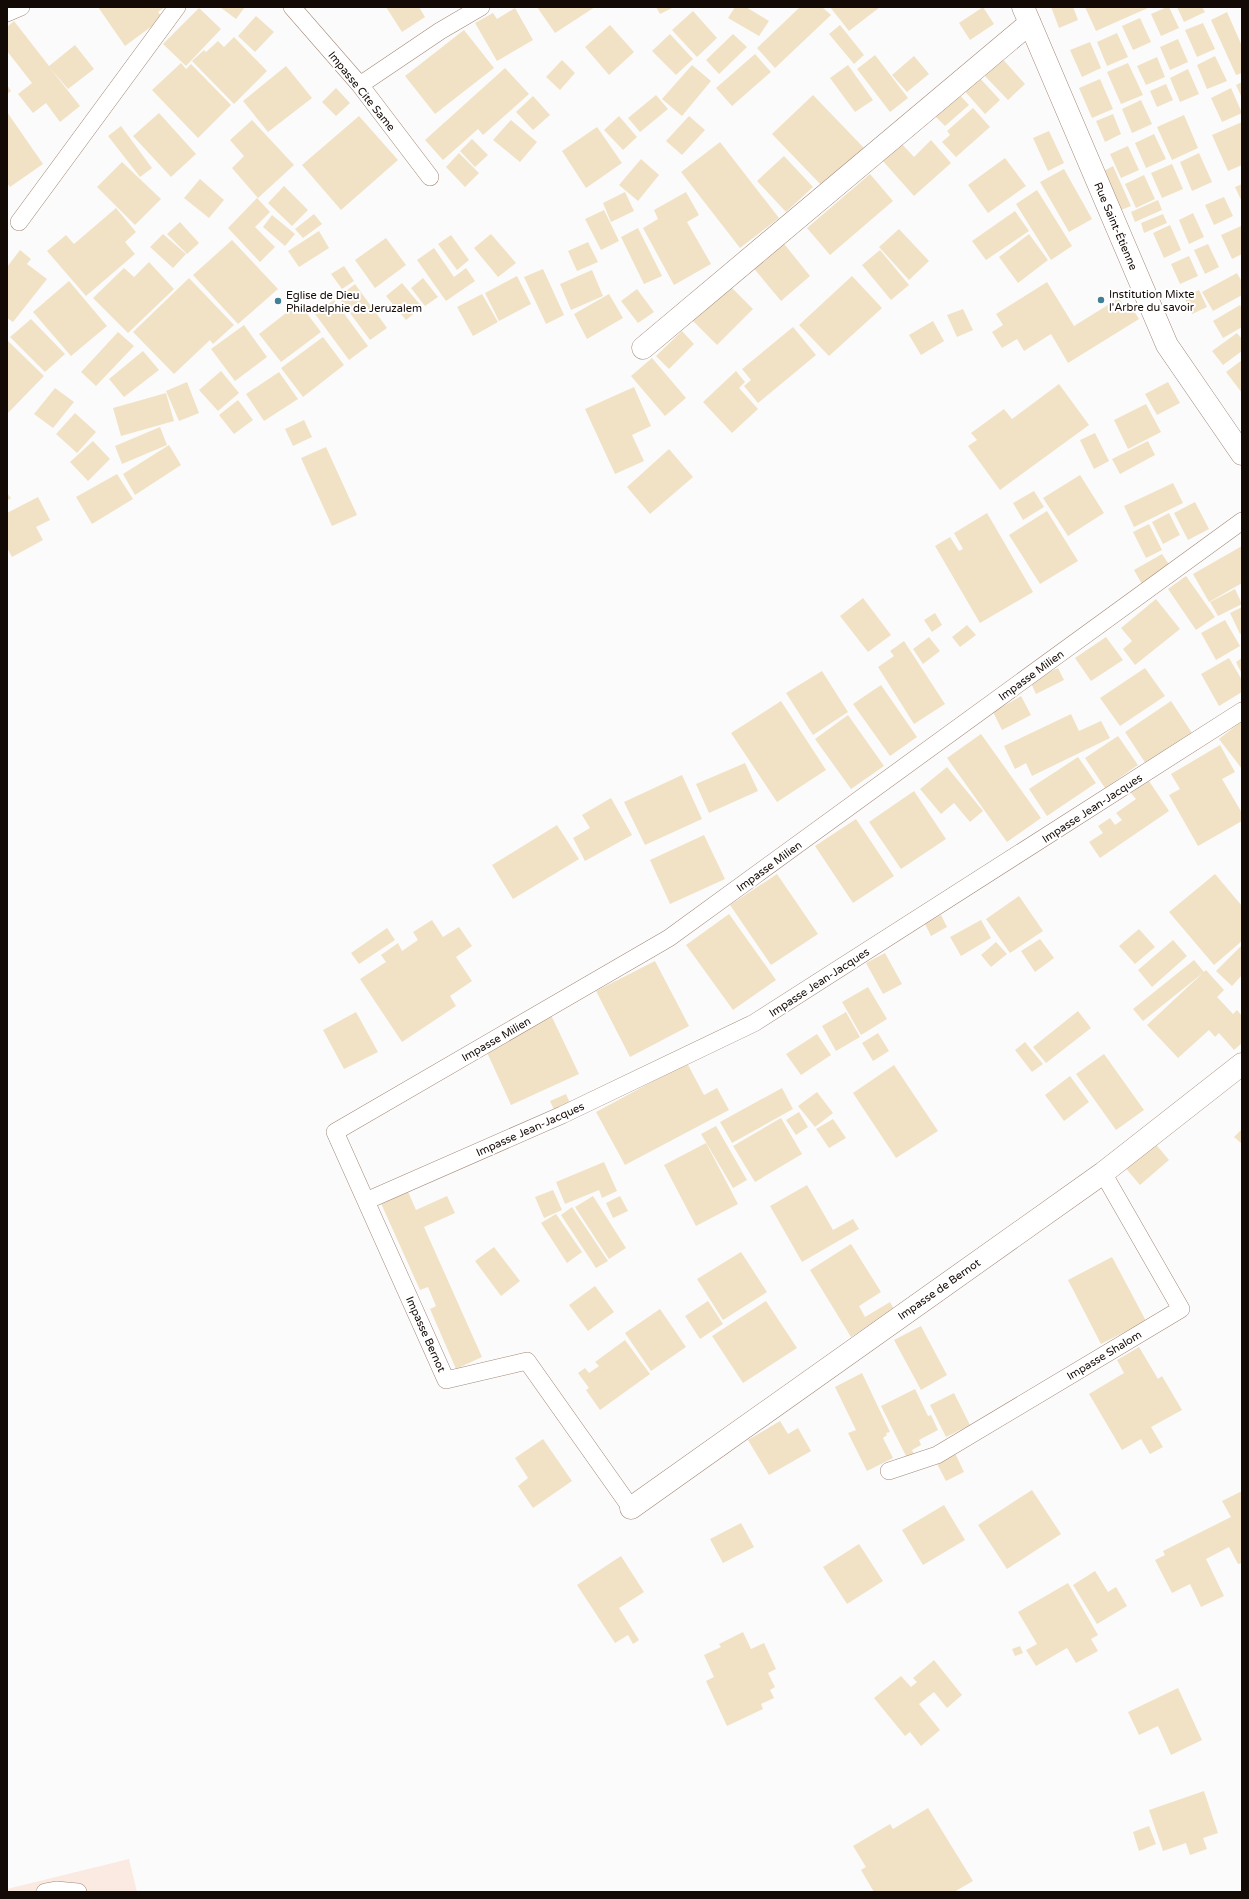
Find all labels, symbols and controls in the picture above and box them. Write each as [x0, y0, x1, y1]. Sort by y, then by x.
street label: Impasse Cite Same [325, 49, 398, 134]
street label: Rue Saint-Étienne [1091, 180, 1141, 272]
place label: Institution Mixte l'Arbre du savoir [1109, 288, 1195, 314]
place label: Eglise de Dieu Philadelphie de Jeruzalem [286, 289, 422, 315]
marker: Institution Mixte l'Arbre du savoir [1096, 295, 1106, 305]
marker: Eglise de Dieu Philadelphie de Jeruzalem [273, 296, 283, 306]
street label: Impasse Milien [996, 647, 1066, 703]
street label: Impasse Jean-Jacques [1040, 771, 1145, 846]
street label: Impasse Milien [734, 838, 804, 894]
street label: Impasse Jean-Jacques [767, 945, 872, 1020]
street label: Impasse Milien [459, 1014, 533, 1064]
street label: Impasse Jean-Jacques [474, 1100, 586, 1159]
street label: Impasse de Bernot [896, 1256, 983, 1323]
street label: Impasse Bernot [403, 1294, 448, 1374]
street label: Impasse Shalom [1064, 1328, 1144, 1383]

